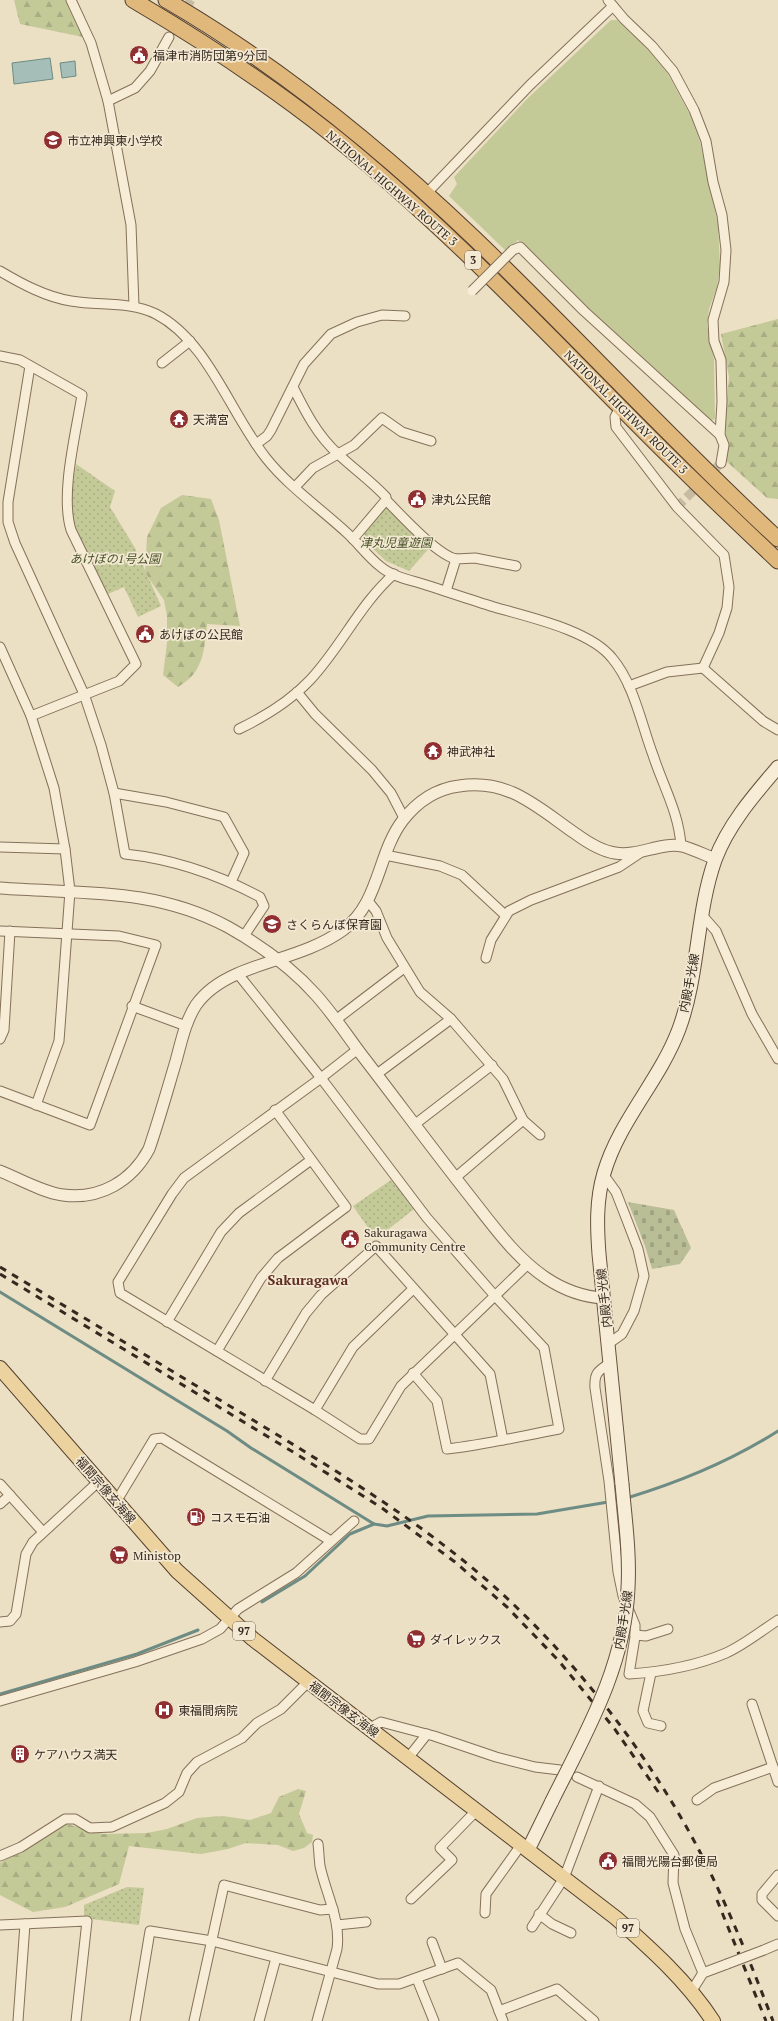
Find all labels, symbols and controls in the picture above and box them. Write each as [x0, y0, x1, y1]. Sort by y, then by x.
public building icon: 福津市消防団第9分団 [128, 44, 150, 66]
place label: 福津市消防団第9分団 [153, 48, 267, 63]
street label: NATIONAL HIGHWAY ROUTE 3 [323, 127, 461, 249]
school or university icon: 市立神興東小学校 [42, 129, 64, 151]
place label: 市立神興東小学校 [67, 133, 163, 148]
road number: 3 [465, 251, 481, 269]
street label: NATIONAL HIGHWAY ROUTE 3 [561, 347, 691, 477]
temple icon: 天満宮 [168, 408, 190, 430]
place label: 天満宮 [193, 412, 229, 427]
public building icon: 津丸公民館 [406, 488, 428, 510]
place label: 津丸公民館 [431, 492, 491, 507]
park label: 津丸児童遊園 [360, 535, 434, 550]
park label: あけぼの1号公園 [70, 551, 162, 566]
public building icon: あけぼの公民館 [134, 623, 156, 645]
place label: あけぼの公民館 [159, 627, 243, 642]
temple icon: 神武神社 [422, 740, 444, 762]
place label: 神武神社 [447, 744, 495, 759]
school or university icon: さくらんぼ保育園 [261, 913, 283, 935]
place label: さくらんぼ保育園 [286, 917, 382, 932]
street label: 内殿手光線 [676, 952, 702, 1014]
place label: Sakuragawa Community Centre [364, 1225, 466, 1254]
public building icon: Sakuragawa Community Centre [339, 1228, 361, 1250]
street label: 内殿手光線 [593, 1267, 615, 1329]
district label: Sakuragawa [268, 1270, 349, 1289]
street label: 福間宗像玄海線 [73, 1453, 139, 1527]
fuel station icon: コスモ石油 [185, 1506, 207, 1528]
place label: コスモ石油 [210, 1510, 270, 1525]
supermarket icon: Ministop [108, 1544, 130, 1566]
place label: Ministop [133, 1548, 181, 1563]
street label: 内殿手光線 [611, 1589, 635, 1651]
road number: 97 [233, 1622, 255, 1640]
supermarket icon: ダイレックス [405, 1628, 427, 1650]
place label: ダイレックス [430, 1632, 502, 1647]
street label: 福間宗像玄海線 [306, 1678, 382, 1740]
hospital icon: 東福間病院 [153, 1699, 175, 1721]
place label: 東福間病院 [178, 1703, 238, 1718]
building icon: ケアハウス満天 [9, 1743, 31, 1765]
place label: ケアハウス満天 [34, 1747, 118, 1762]
public building icon: 福間光陽台郵便局 [597, 1850, 619, 1872]
place label: 福間光陽台郵便局 [622, 1854, 718, 1869]
road number: 97 [617, 1919, 639, 1937]

